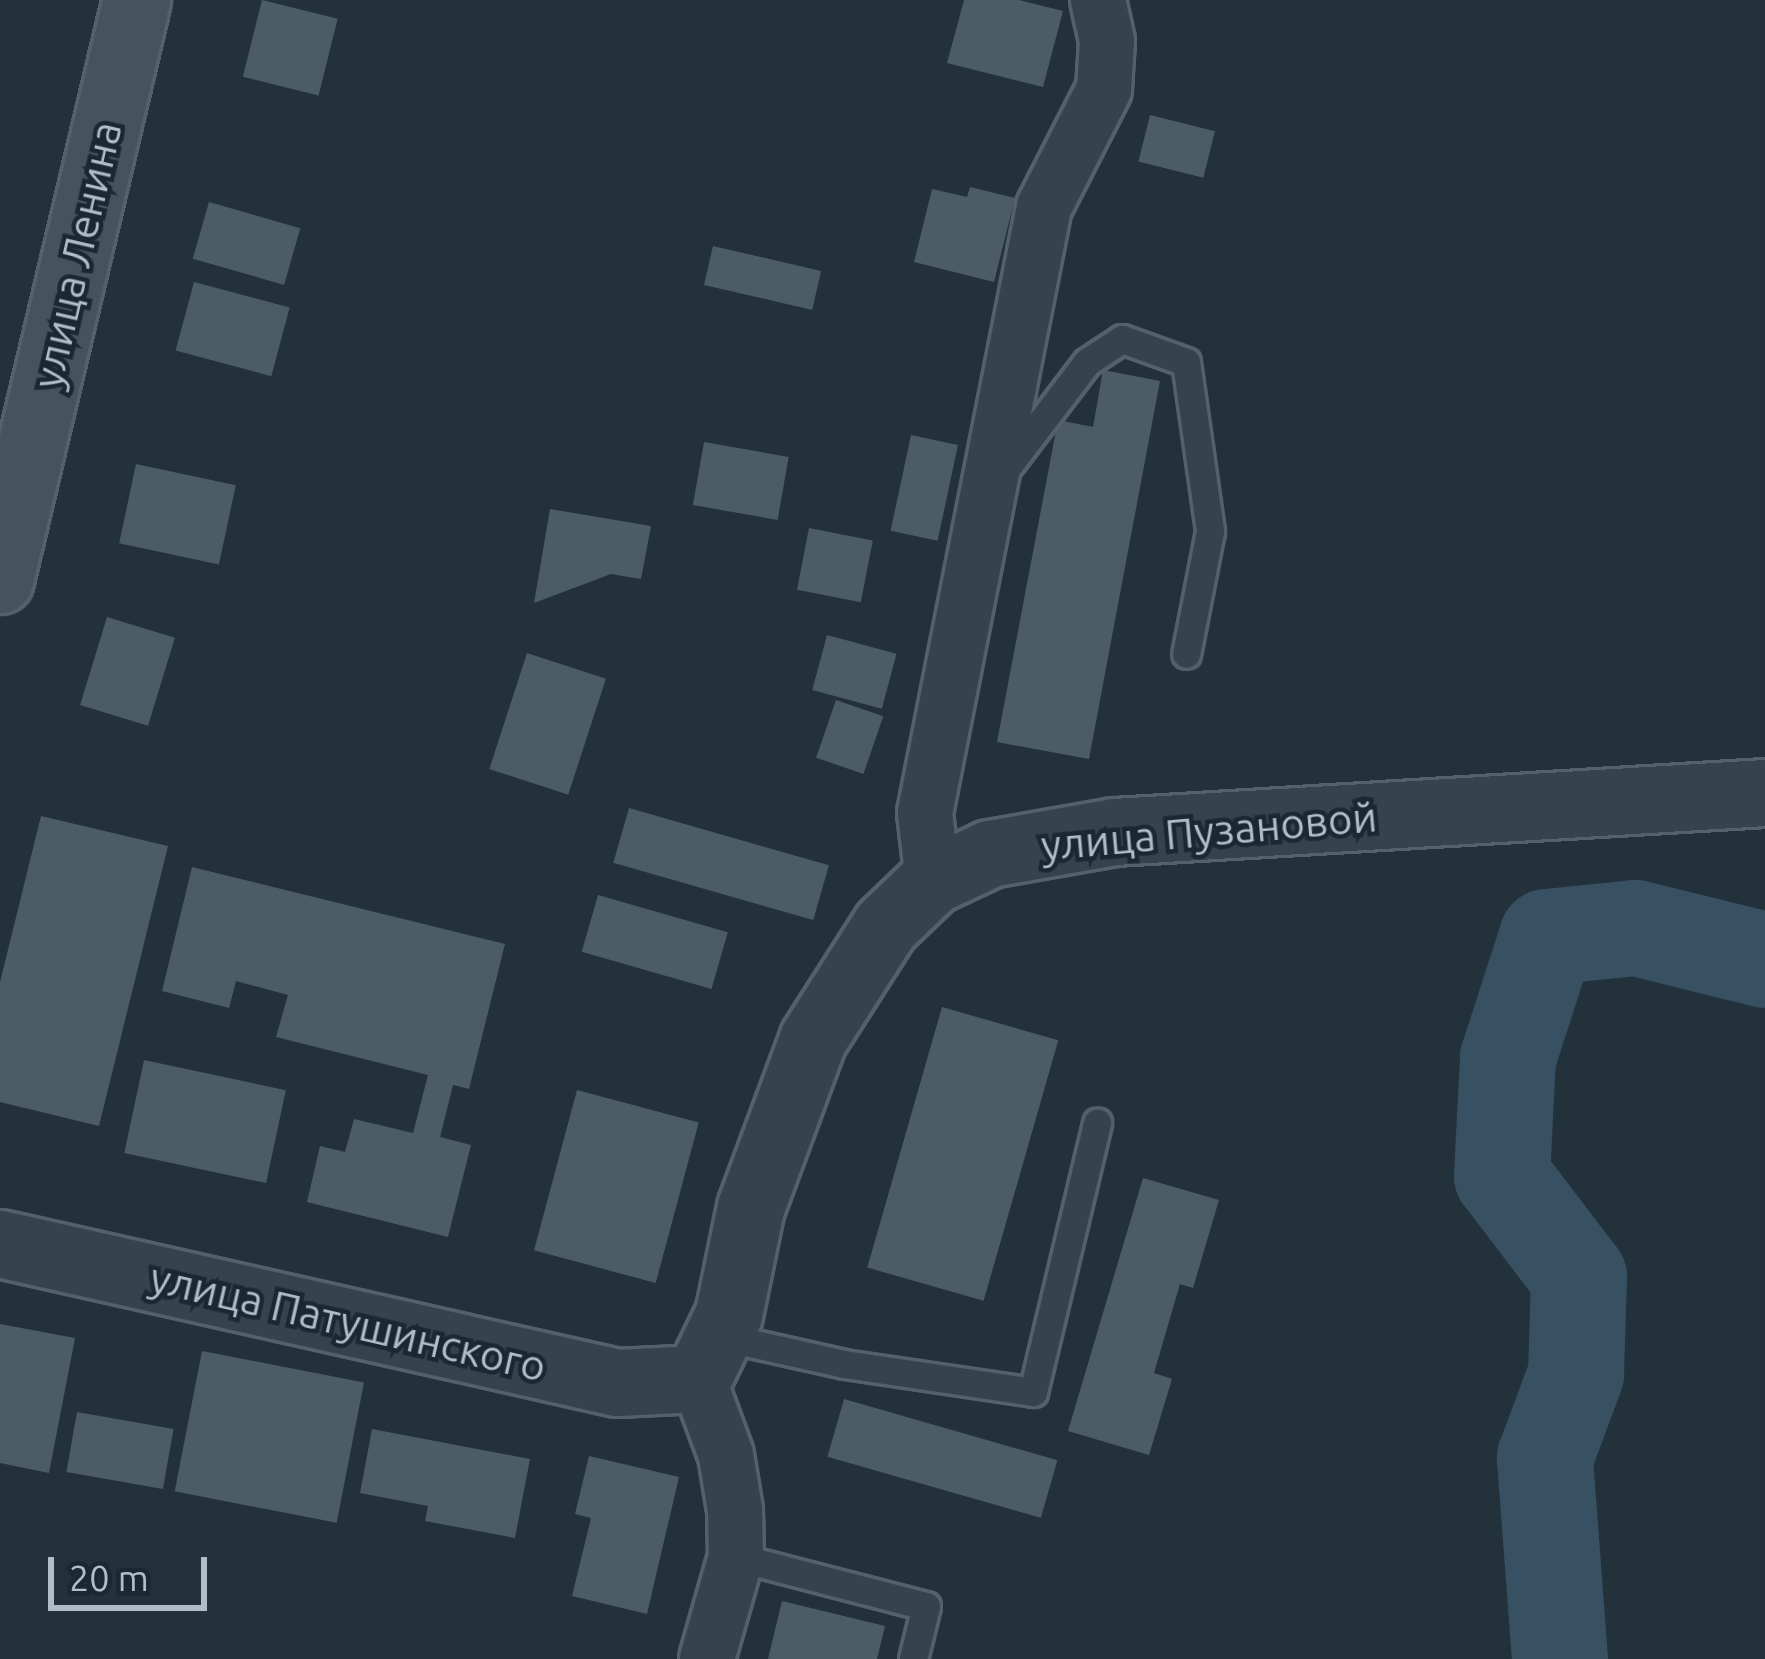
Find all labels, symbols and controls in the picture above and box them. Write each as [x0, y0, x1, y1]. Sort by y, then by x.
street label: улица Ленина [22, 117, 132, 393]
street label: улица Пузановой [1039, 791, 1379, 871]
street label: улица Патушинского [145, 1252, 551, 1392]
scale bar [54, 1533, 213, 1607]
text: 20 m [69, 1557, 149, 1598]

